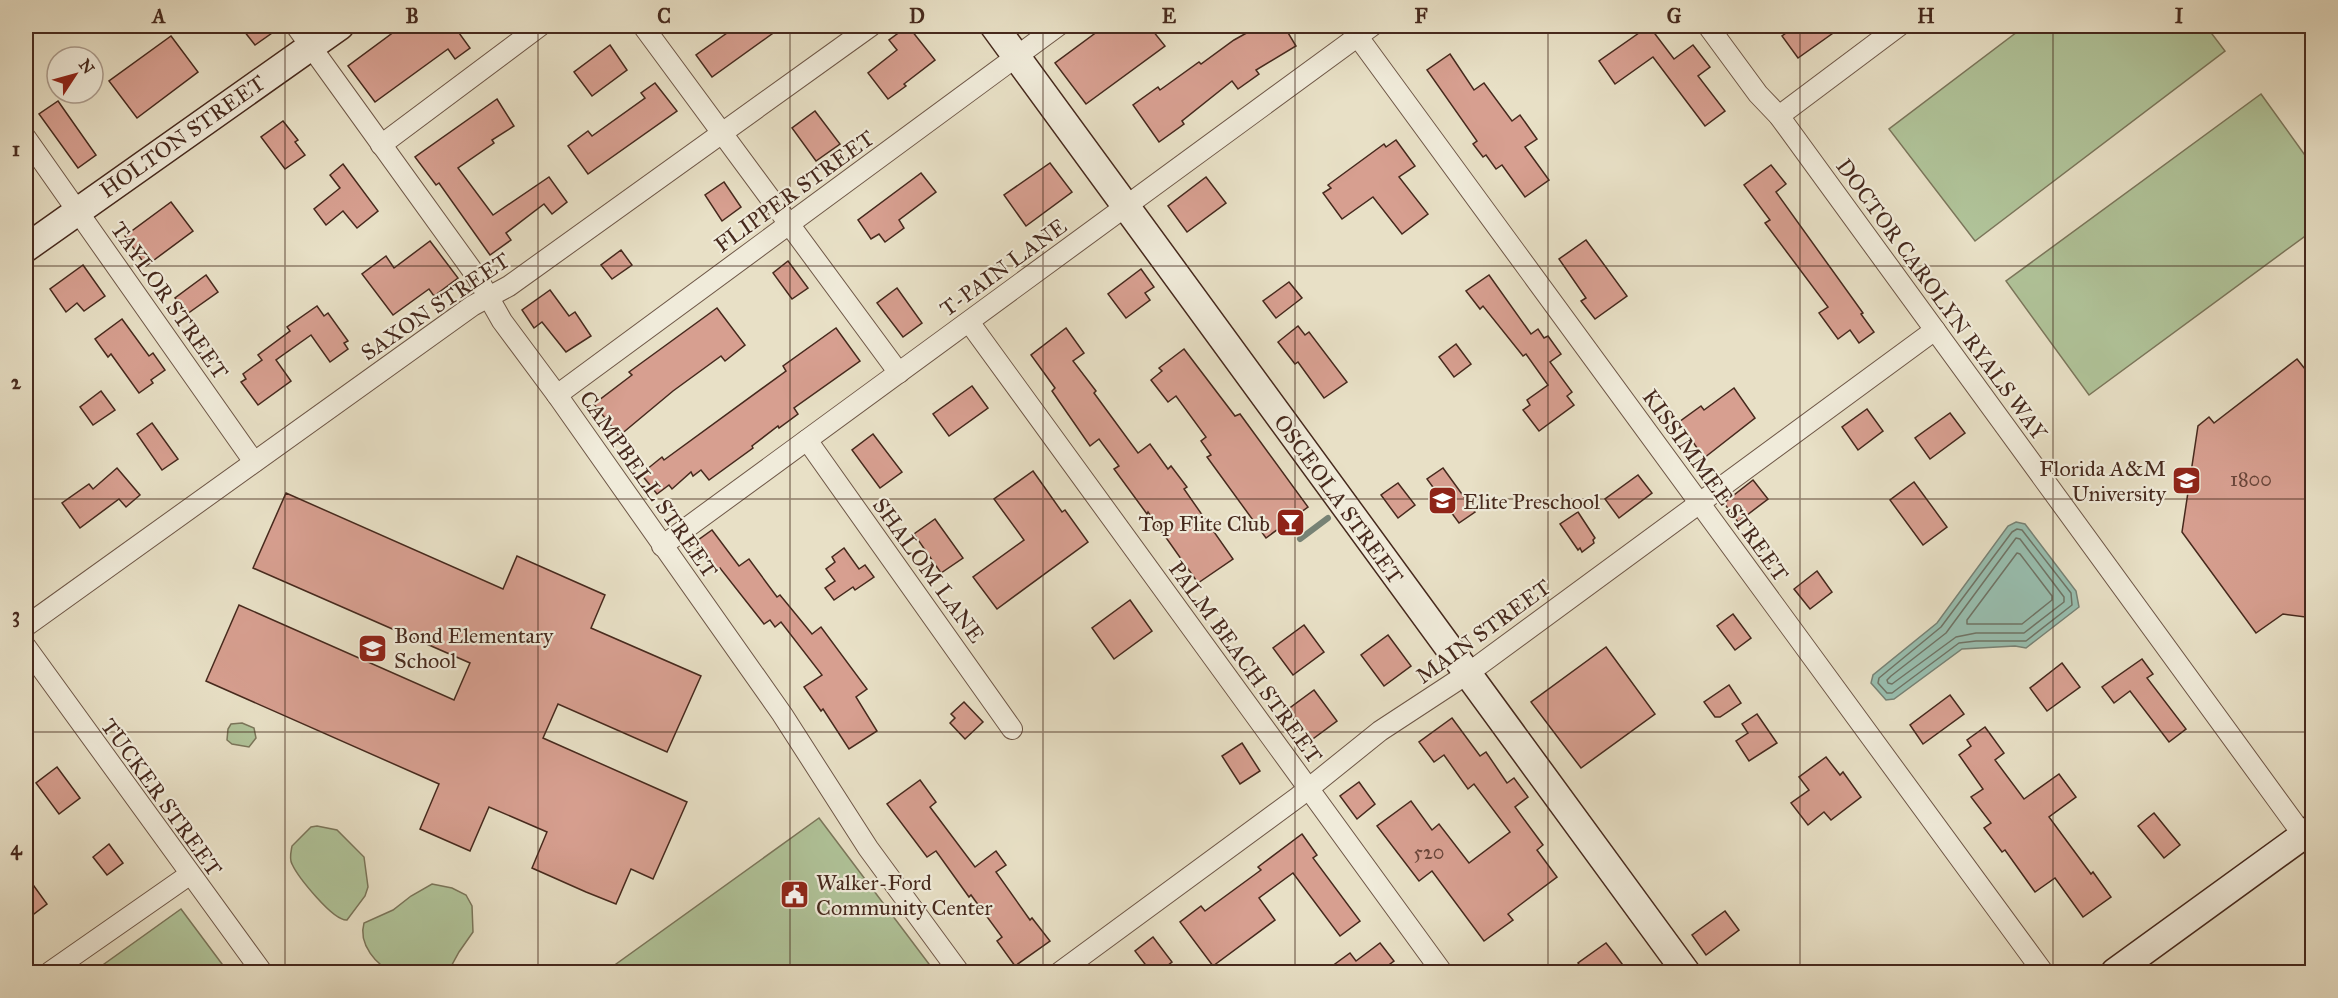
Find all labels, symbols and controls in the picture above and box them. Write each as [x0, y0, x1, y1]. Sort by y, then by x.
text: A [150, 4, 166, 28]
text: B [405, 4, 419, 28]
text: C [657, 4, 671, 28]
text: D [909, 4, 925, 28]
text: E [1162, 4, 1177, 28]
text: F [1414, 4, 1428, 28]
text: G [1667, 4, 1682, 28]
text: H [1917, 4, 1935, 28]
text: I [2175, 4, 2184, 28]
north arrow [45, 45, 105, 105]
text: N [75, 55, 99, 78]
street label: HOLTON STREET [94, 69, 270, 204]
street label: FLIPPER STREET [709, 124, 880, 258]
text: 1 [12, 137, 20, 161]
street label: DOCTOR CAROLYN RYALS WAY [1830, 153, 2053, 446]
street label: T-PAIN LANE [935, 212, 1072, 322]
street label: TAYLOR STREET [105, 216, 234, 384]
street label: SAXON STREET [356, 247, 515, 366]
text: 2 [11, 370, 22, 394]
street label: KISSIMMEE STREET [1637, 384, 1794, 587]
street label: CAMPBELL STREET [574, 386, 723, 583]
street label: OSCEOLA STREET [1268, 409, 1409, 589]
place label: Florida A&M University [2039, 455, 2167, 507]
school or university icon: Florida A&M University [2171, 465, 2203, 497]
house number: 1800 [2230, 467, 2272, 491]
school or university icon: Elite Preschool [1426, 485, 1458, 517]
place label: Elite Preschool [1463, 488, 1600, 515]
street label: SHALOM LANE [867, 492, 990, 648]
bar icon: Top Flite Club [1275, 507, 1307, 539]
place label: Top Flite Club [1139, 510, 1270, 537]
street label: PALM BEACH STREET [1163, 556, 1328, 769]
street label: MAIN STREET [1411, 573, 1556, 689]
text: 3 [12, 603, 20, 628]
place label: Bond Elementary School [394, 622, 554, 674]
school or university icon: Bond Elementary School [357, 632, 389, 664]
street label: TUCKER STREET [95, 713, 228, 882]
text: 4 [10, 836, 22, 861]
house number: 520 [1414, 840, 1444, 864]
place label: Walker-Ford Community Center [816, 869, 993, 921]
public building icon: Walker-Ford Community Center [779, 879, 811, 911]

